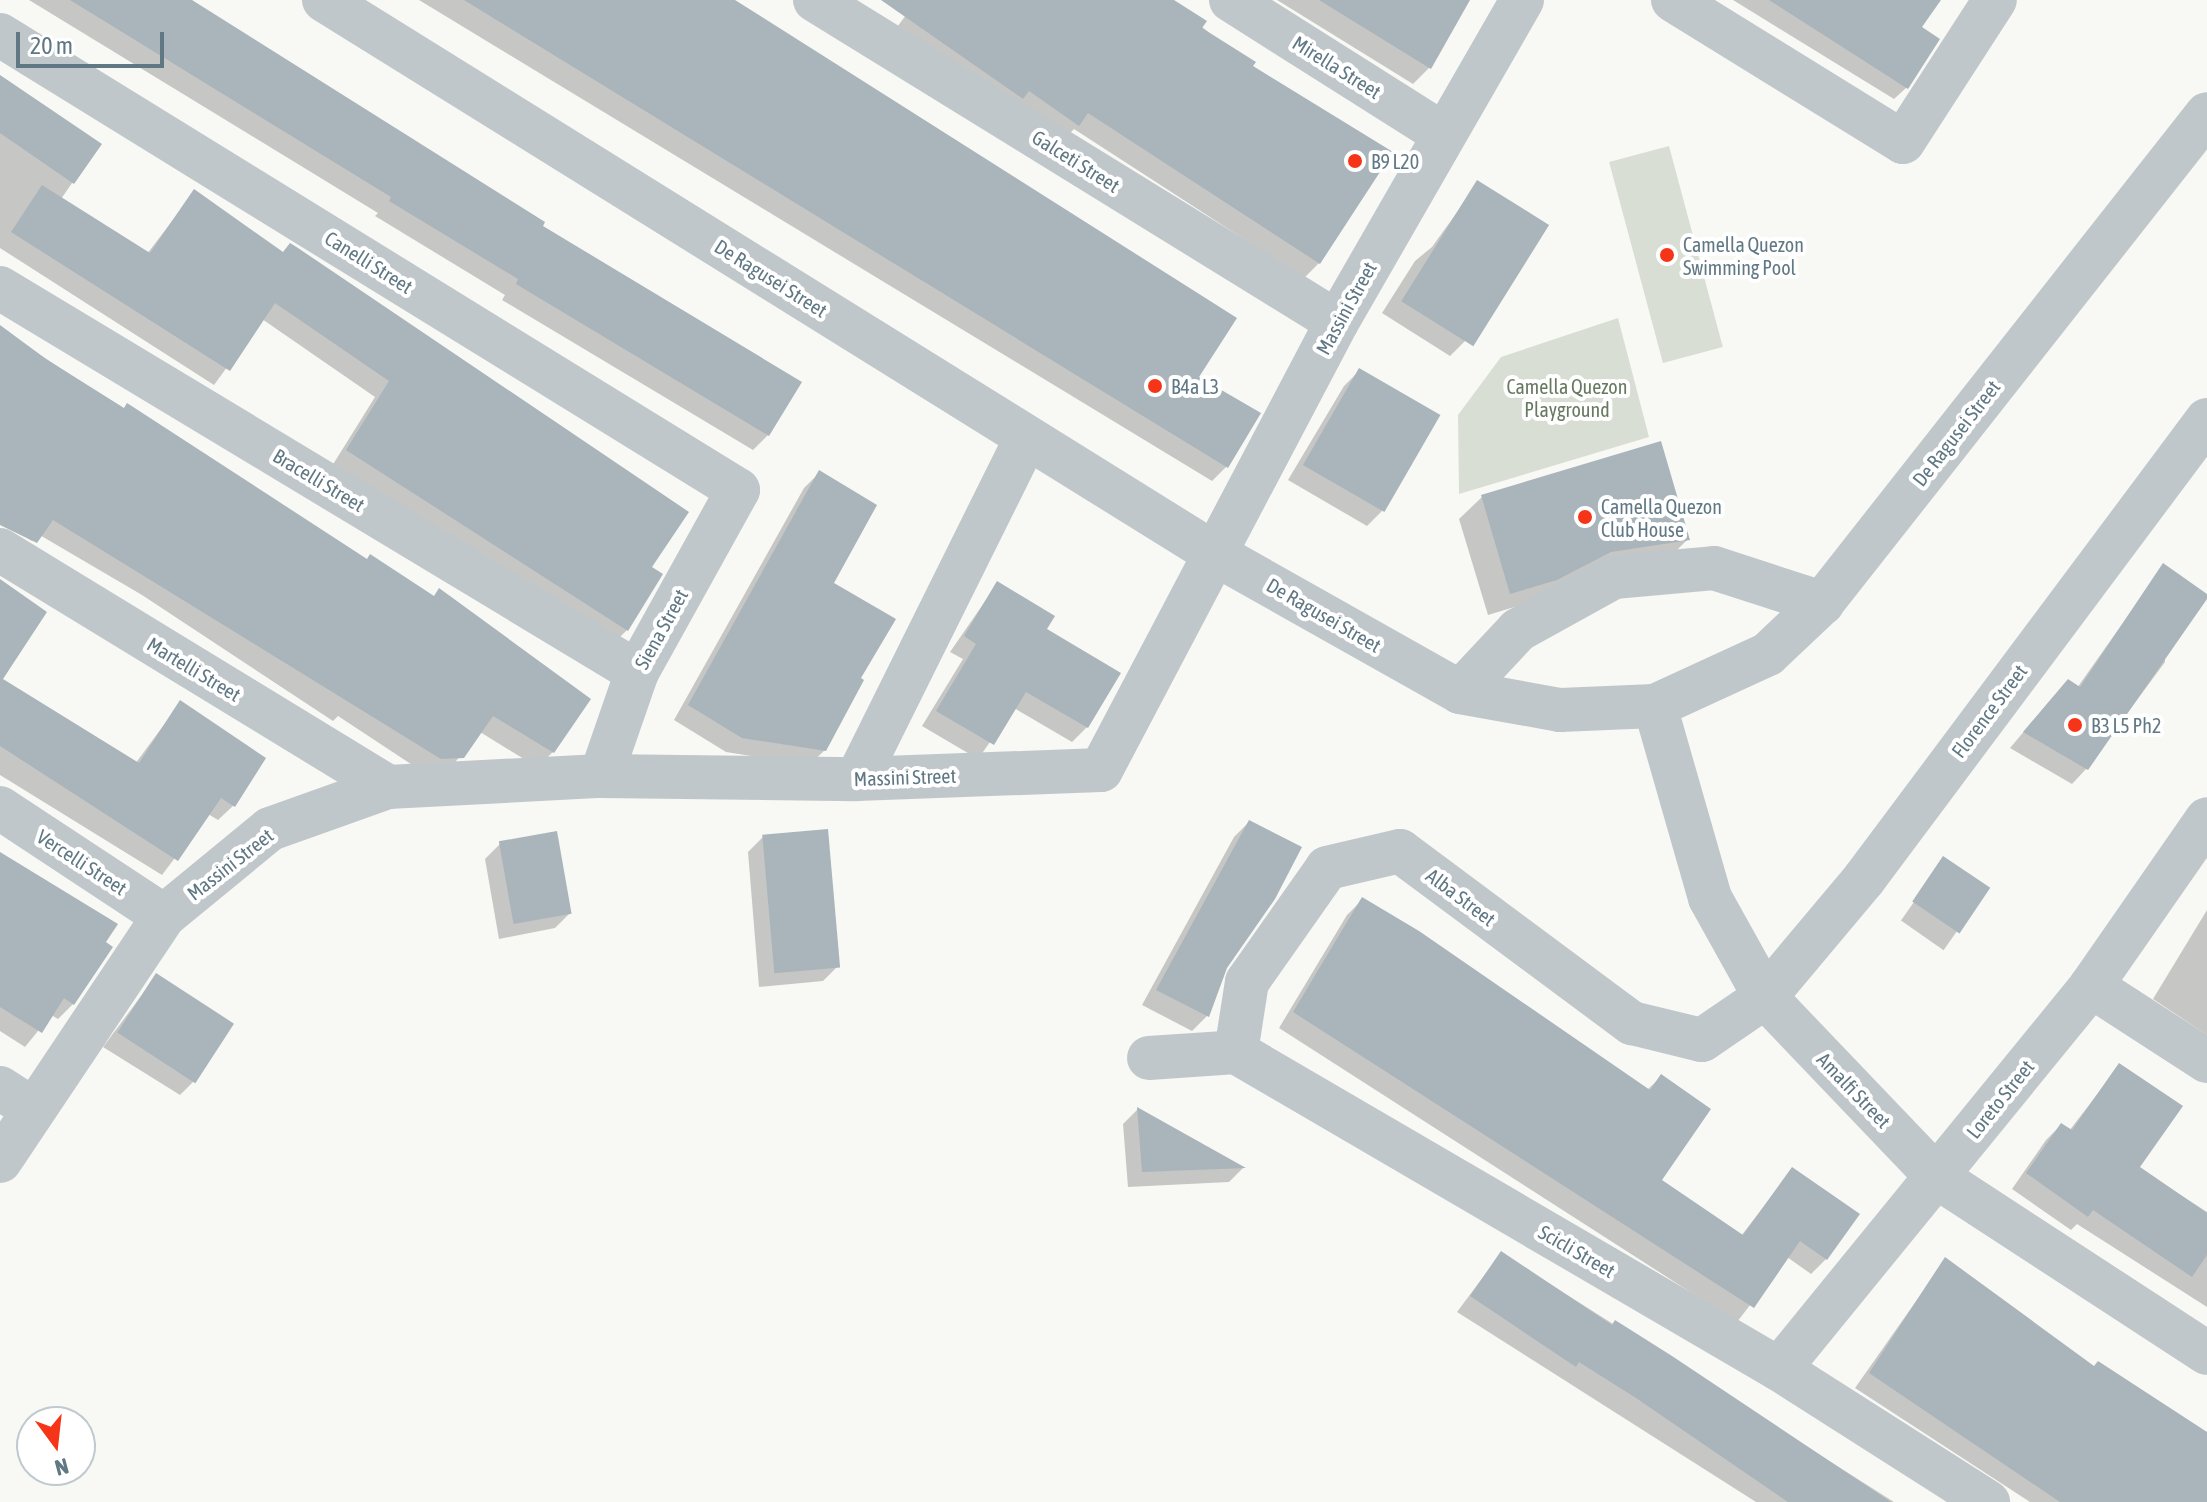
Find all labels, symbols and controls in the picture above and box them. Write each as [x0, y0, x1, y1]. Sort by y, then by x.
scale bar [20, 16, 168, 66]
street label: Mirella Street [1288, 30, 1386, 104]
text: 20 m [30, 32, 73, 59]
street label: Galceti Street [1028, 125, 1124, 197]
place label: B9 L20 [1371, 149, 1419, 173]
marker: B9 L20 [1346, 152, 1364, 170]
street label: Canelli Street [321, 226, 417, 298]
place label: Camella Quezon Swimming Pool [1683, 232, 1804, 279]
street label: De Ragusei Street [710, 234, 832, 322]
marker: Camella Quezon Swimming Pool [1658, 246, 1676, 264]
street label: Massini Street [1311, 257, 1381, 359]
place label: B4a L3 [1171, 374, 1219, 398]
park label: Camella Quezon Playground [1507, 375, 1627, 422]
street label: De Ragusei Street [1907, 375, 2005, 491]
marker: B4a L3 [1146, 377, 1164, 395]
street label: Bracelli Street [269, 443, 369, 517]
place label: Camella Quezon Club House [1601, 494, 1722, 541]
marker: Camella Quezon Club House [1576, 508, 1594, 526]
street label: De Ragusei Street [1263, 573, 1385, 657]
street label: Siena Street [629, 585, 693, 673]
street label: Martelli Street [143, 632, 245, 706]
street label: Florence Street [1946, 660, 2032, 762]
place label: B3 L5 Ph2 [2091, 713, 2161, 737]
marker: B3 L5 Ph2 [2066, 716, 2084, 734]
street label: Massini Street [853, 763, 957, 791]
street label: Massini Street [182, 823, 278, 905]
street label: Vercelli Street [32, 824, 132, 900]
street label: Alba Street [1422, 863, 1500, 931]
street label: Amalfi Street [1812, 1047, 1896, 1133]
street label: Loreto Street [1961, 1055, 2039, 1143]
street label: Scicli Street [1534, 1220, 1620, 1282]
north arrow [16, 1406, 96, 1486]
text: N [52, 1453, 71, 1481]

